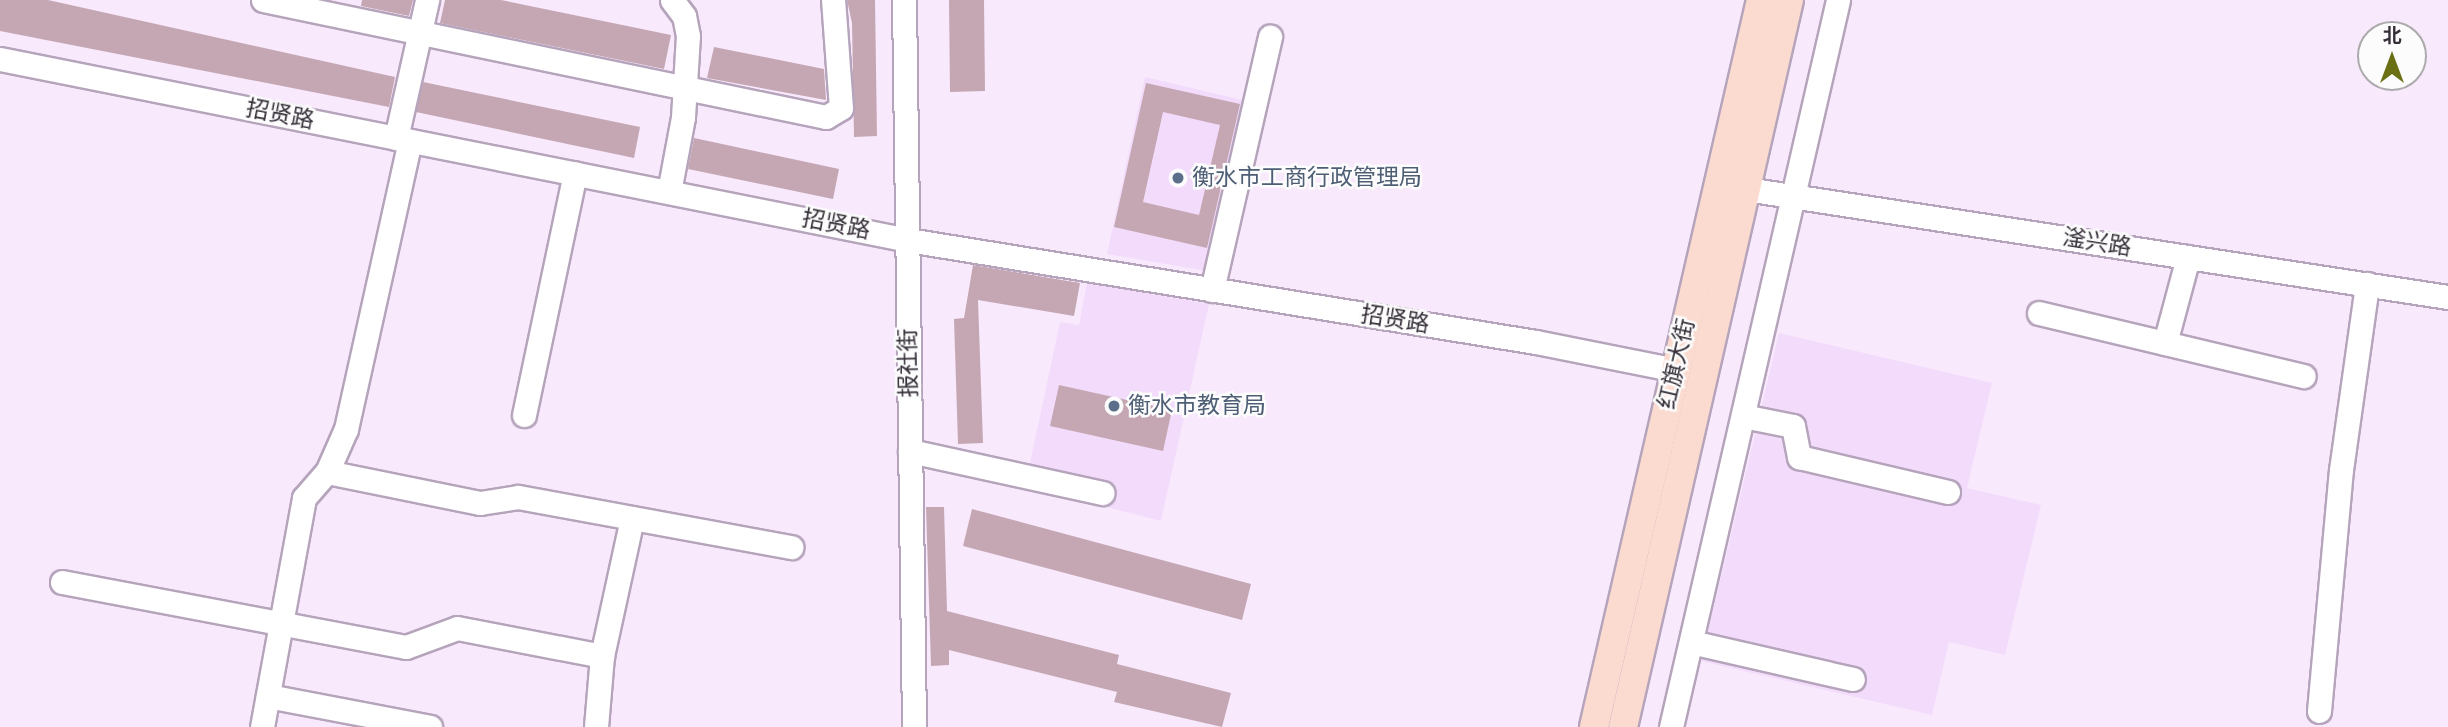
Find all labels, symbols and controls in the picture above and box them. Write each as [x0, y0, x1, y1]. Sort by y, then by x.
north arrow [2357, 21, 2427, 91]
text: 北 [2382, 25, 2402, 48]
street label: 招贤路 [244, 95, 316, 135]
place label: 衡水市工商行政管理局 [1192, 164, 1422, 192]
marker: 衡水市工商行政管理局 [1170, 170, 1186, 186]
street label: 招贤路 [800, 205, 872, 245]
street label: 滏兴路 [2061, 224, 2133, 262]
street label: 招贤路 [1359, 301, 1431, 339]
street label: 红旗大街 [1653, 316, 1701, 412]
street label: 报社街 [895, 328, 923, 398]
place label: 衡水市教育局 [1128, 392, 1266, 420]
marker: 衡水市教育局 [1106, 398, 1122, 414]

